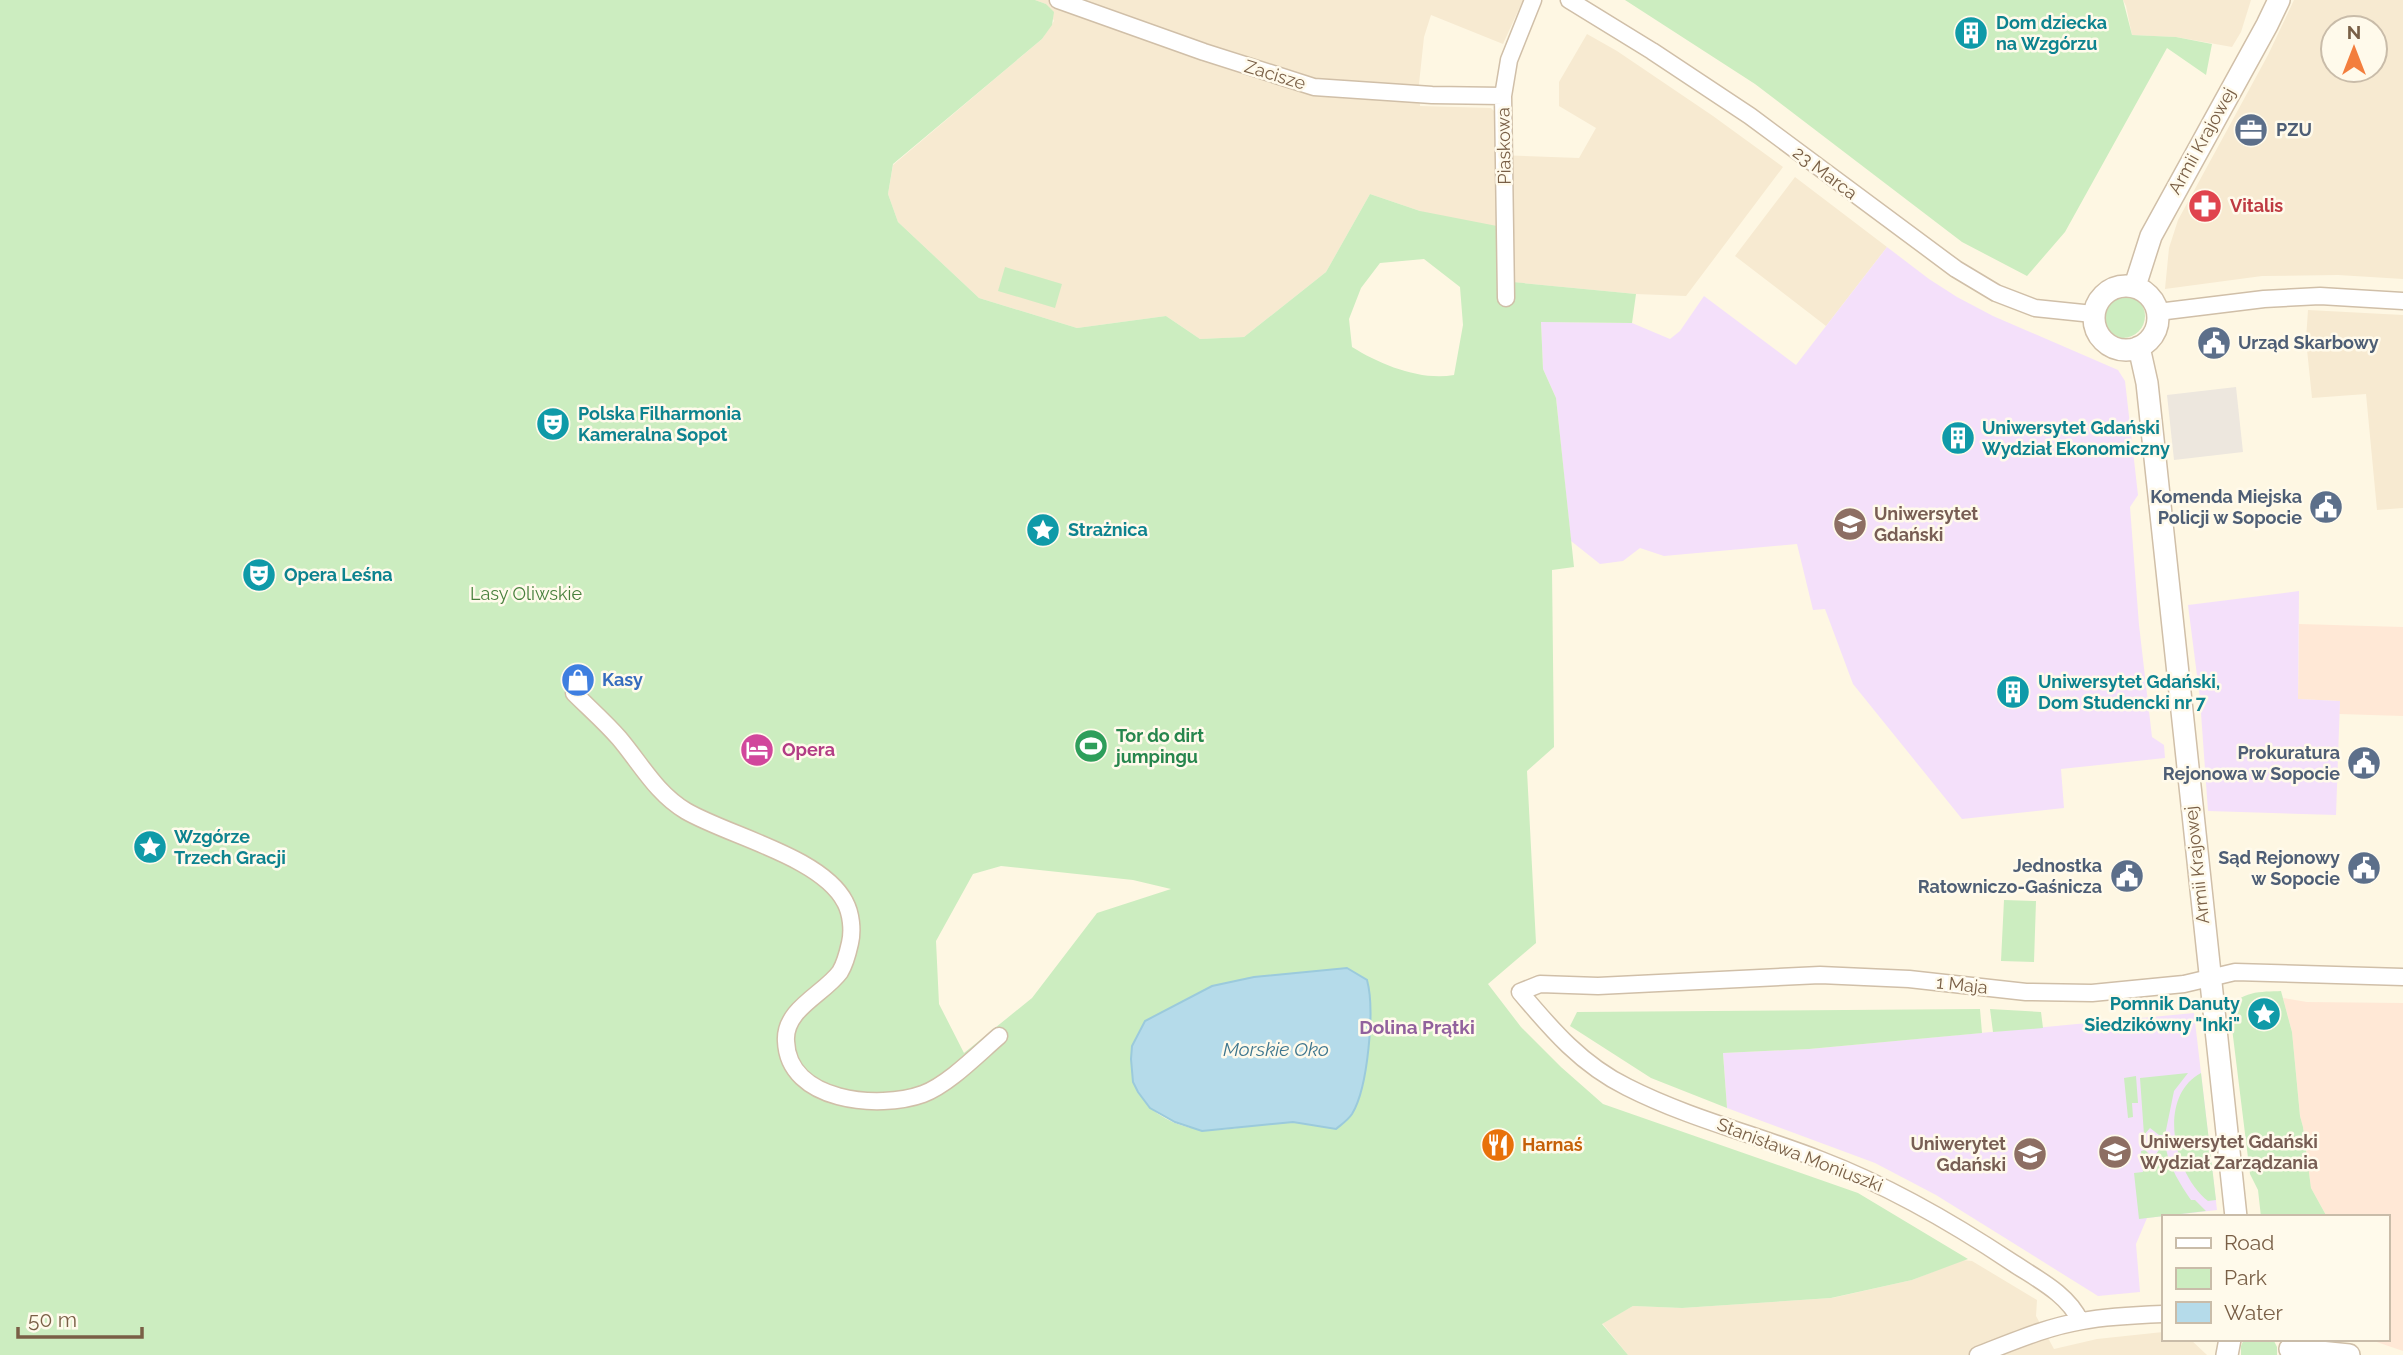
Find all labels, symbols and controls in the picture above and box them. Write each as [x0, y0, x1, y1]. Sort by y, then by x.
place label: Dom dziecka na Wzgórzu [1996, 12, 2107, 54]
building icon: Dom dziecka na Wzgórzu [1952, 14, 1990, 52]
north arrow [2319, 14, 2389, 84]
text: N [2347, 21, 2361, 43]
street label: Zacisze [1242, 55, 1309, 94]
street label: Armii Krajowej [2164, 84, 2239, 198]
street label: Piaskowa [1492, 107, 1515, 185]
office icon: PZU [2232, 111, 2270, 149]
place label: PZU [2276, 119, 2312, 140]
street label: 23 Marca [1789, 142, 1861, 203]
pharmacy icon: Vitalis [2186, 187, 2224, 225]
place label: Vitalis [2230, 195, 2283, 216]
public building icon: Urząd Skarbowy [2195, 324, 2233, 362]
place label: Urząd Skarbowy [2238, 332, 2379, 353]
place label: Polska Filharmonia Kameralna Sopot [578, 403, 741, 445]
theatre icon: Polska Filharmonia Kameralna Sopot [534, 405, 572, 443]
place label: Uniwersytet Gdański Wydział Ekonomiczny [1982, 417, 2170, 459]
building icon: Uniwersytet Gdański Wydział Ekonomiczny [1939, 419, 1977, 457]
place label: Komenda Miejska Policji w Sopocie [2150, 486, 2302, 528]
public building icon: Komenda Miejska Policji w Sopocie [2307, 488, 2345, 526]
place label: Uniwersytet Gdański [1874, 503, 1978, 545]
school or university icon: Uniwersytet Gdański [1831, 505, 1869, 543]
place icon: Strażnica [1024, 511, 1062, 549]
place label: Strażnica [1068, 519, 1148, 540]
theatre icon: Opera Leśna [240, 556, 278, 594]
place label: Opera Leśna [284, 564, 393, 585]
park label: Lasy Oliwskie [470, 583, 582, 604]
shop icon: Kasy [559, 661, 597, 699]
place label: Kasy [602, 669, 643, 690]
place label: Uniwersytet Gdański, Dom Studencki nr 7 [2038, 671, 2220, 713]
building icon: Uniwersytet Gdański, Dom Studencki nr 7 [1994, 673, 2032, 711]
place label: Tor do dirt jumpingu [1113, 725, 1204, 767]
sports icon: Tor do dirt jumpingu [1072, 727, 1110, 765]
hotel icon: Opera [738, 731, 776, 769]
place label: Opera [782, 739, 835, 760]
place label: Prokuratura Rejonowa w Sopocie [2163, 742, 2340, 784]
public building icon: Prokuratura Rejonowa w Sopocie [2345, 744, 2383, 782]
street label: Armii Krajowej [2180, 805, 2213, 925]
place label: Wzgórze Trzech Gracji [174, 826, 286, 868]
place icon: Wzgórze Trzech Gracji [131, 828, 169, 866]
place label: Sąd Rejonowy w Sopocie [2218, 847, 2340, 889]
public building icon: Sąd Rejonowy w Sopocie [2345, 849, 2383, 887]
place label: Jednostka Ratowniczo-Gaśnicza [1918, 855, 2102, 897]
public building icon: Jednostka Ratowniczo-Gaśnicza [2108, 857, 2146, 895]
street label: 1 Maja [1935, 971, 1989, 998]
place label: Pomnik Danuty Siedzikówny "Inki" [2084, 993, 2240, 1035]
place icon: Pomnik Danuty Siedzikówny "Inki" [2245, 995, 2283, 1033]
district label: Dolina Prątki [1359, 1016, 1475, 1038]
water label: Morskie Oko [1223, 1038, 1329, 1060]
street label: Stanisława Moniuszki [1714, 1113, 1886, 1196]
restaurant icon: Harnaś [1479, 1126, 1517, 1164]
place label: Uniwersytet Gdański Wydział Zarządzania [2140, 1131, 2318, 1173]
place label: Uniwerytet Gdański [1910, 1133, 2006, 1175]
school or university icon: Uniwersytet Gdański Wydział Zarządzania [2096, 1133, 2134, 1171]
place label: Harnaś [1522, 1134, 1583, 1155]
school or university icon: Uniwerytet Gdański [2011, 1135, 2049, 1173]
legend [2162, 1215, 2389, 1341]
text: Road [2224, 1230, 2274, 1255]
text: Park [2224, 1265, 2267, 1290]
scale bar [18, 1296, 142, 1340]
text: Water [2224, 1300, 2283, 1325]
text: 50 m [28, 1307, 77, 1332]

